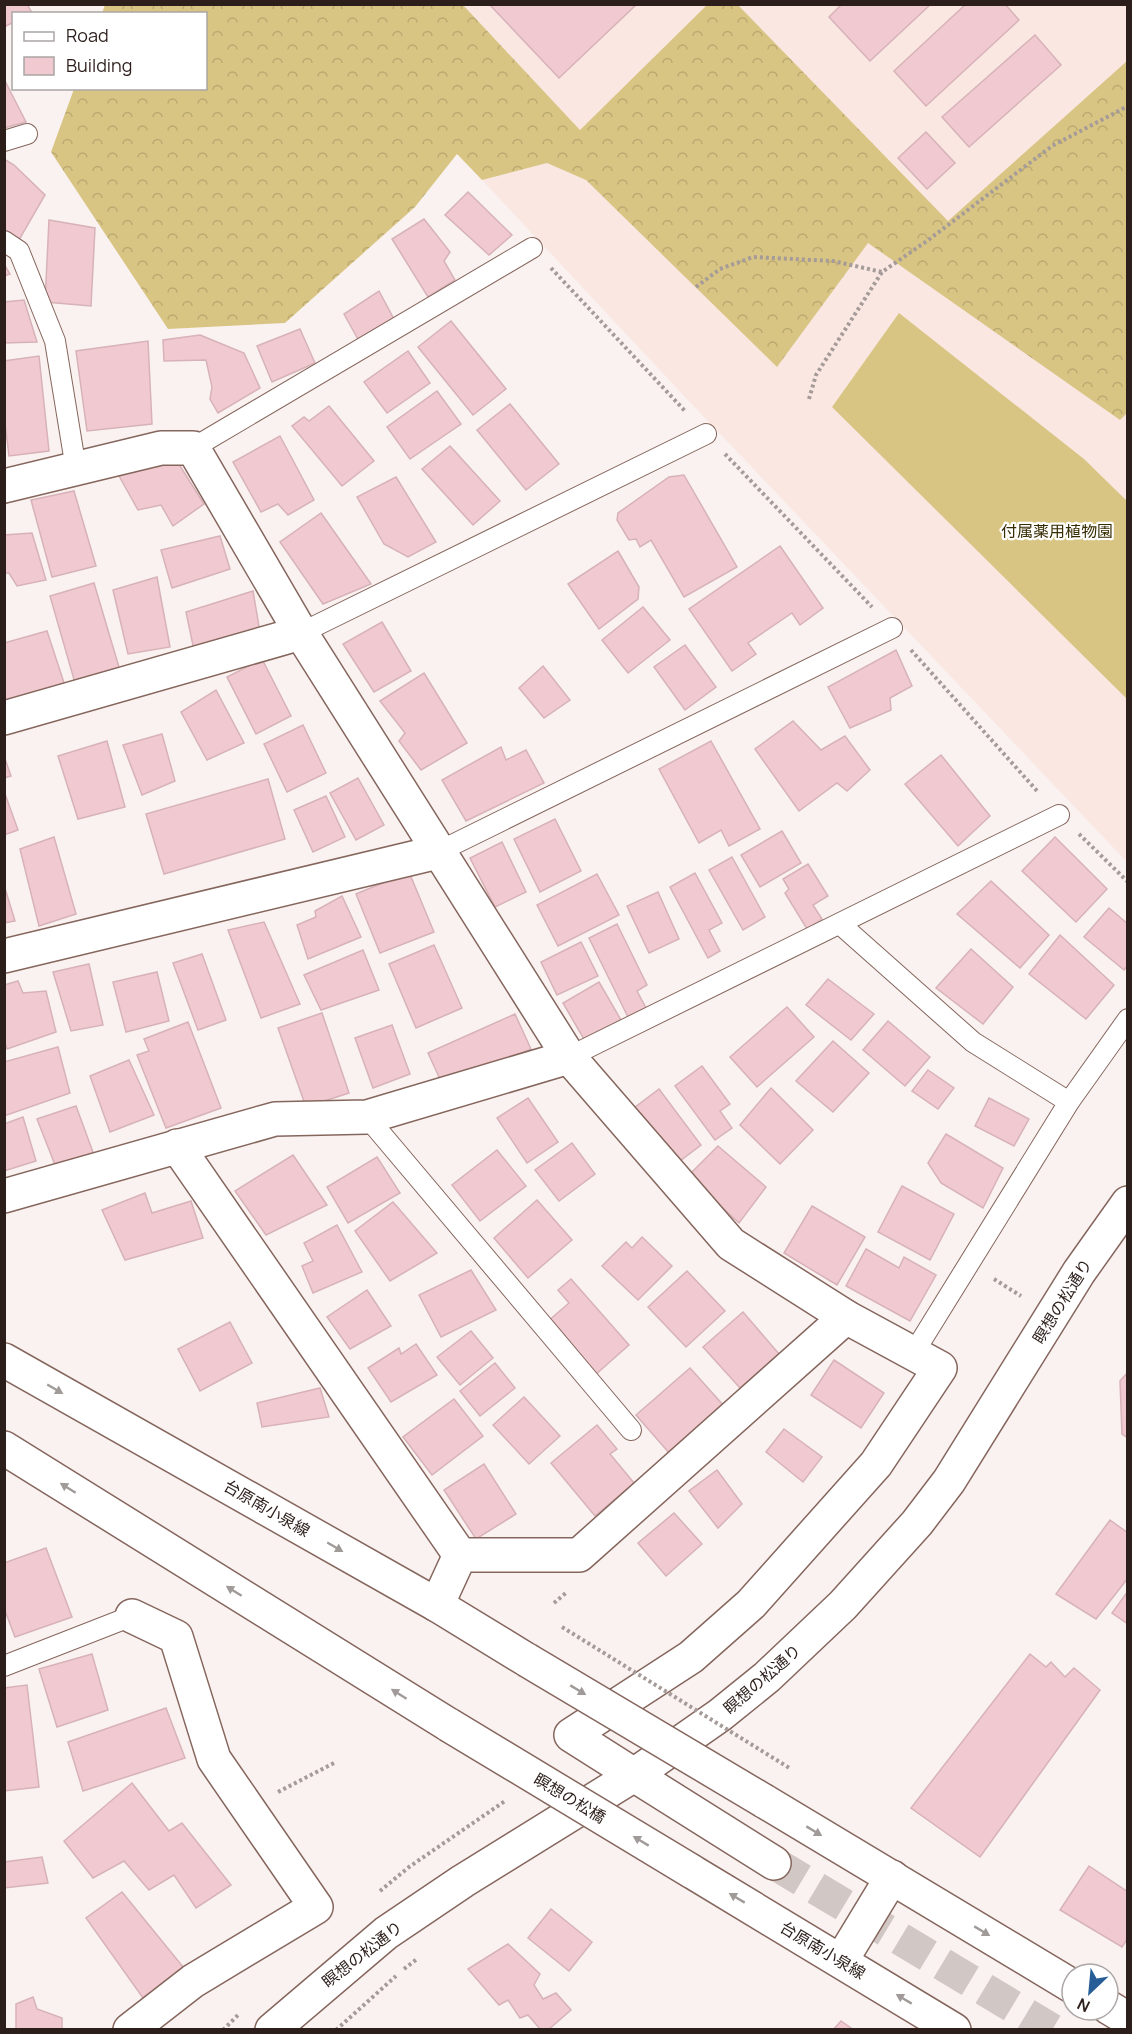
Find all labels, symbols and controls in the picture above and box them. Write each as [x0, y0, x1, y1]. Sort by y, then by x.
legend [12, 12, 207, 90]
text: Road [66, 23, 109, 47]
text: Building [66, 53, 132, 77]
park label: 付属薬用植物園 [1001, 520, 1113, 542]
street label: 瞑想の松通り [1027, 1254, 1097, 1348]
one-way arrow [47, 1383, 64, 1393]
street label: 台原南小泉線 [220, 1474, 314, 1542]
one-way arrow [60, 1482, 76, 1493]
one-way arrow [326, 1542, 343, 1552]
one-way arrow [225, 1585, 242, 1596]
street label: 瞑想の松通り [719, 1639, 805, 1719]
one-way arrow [570, 1685, 587, 1695]
one-way arrow [391, 1688, 407, 1699]
street label: 瞑想の松橋 [530, 1768, 610, 1828]
one-way arrow [806, 1825, 822, 1836]
one-way arrow [633, 1835, 649, 1846]
one-way arrow [729, 1893, 745, 1904]
street label: 瞑想の松通り [317, 1916, 407, 1992]
street label: 台原南小泉線 [776, 1916, 870, 1984]
one-way arrow [974, 1926, 991, 1936]
north arrow [1060, 1962, 1120, 2022]
text: N [1073, 1993, 1093, 2018]
one-way arrow [896, 1994, 912, 2005]

